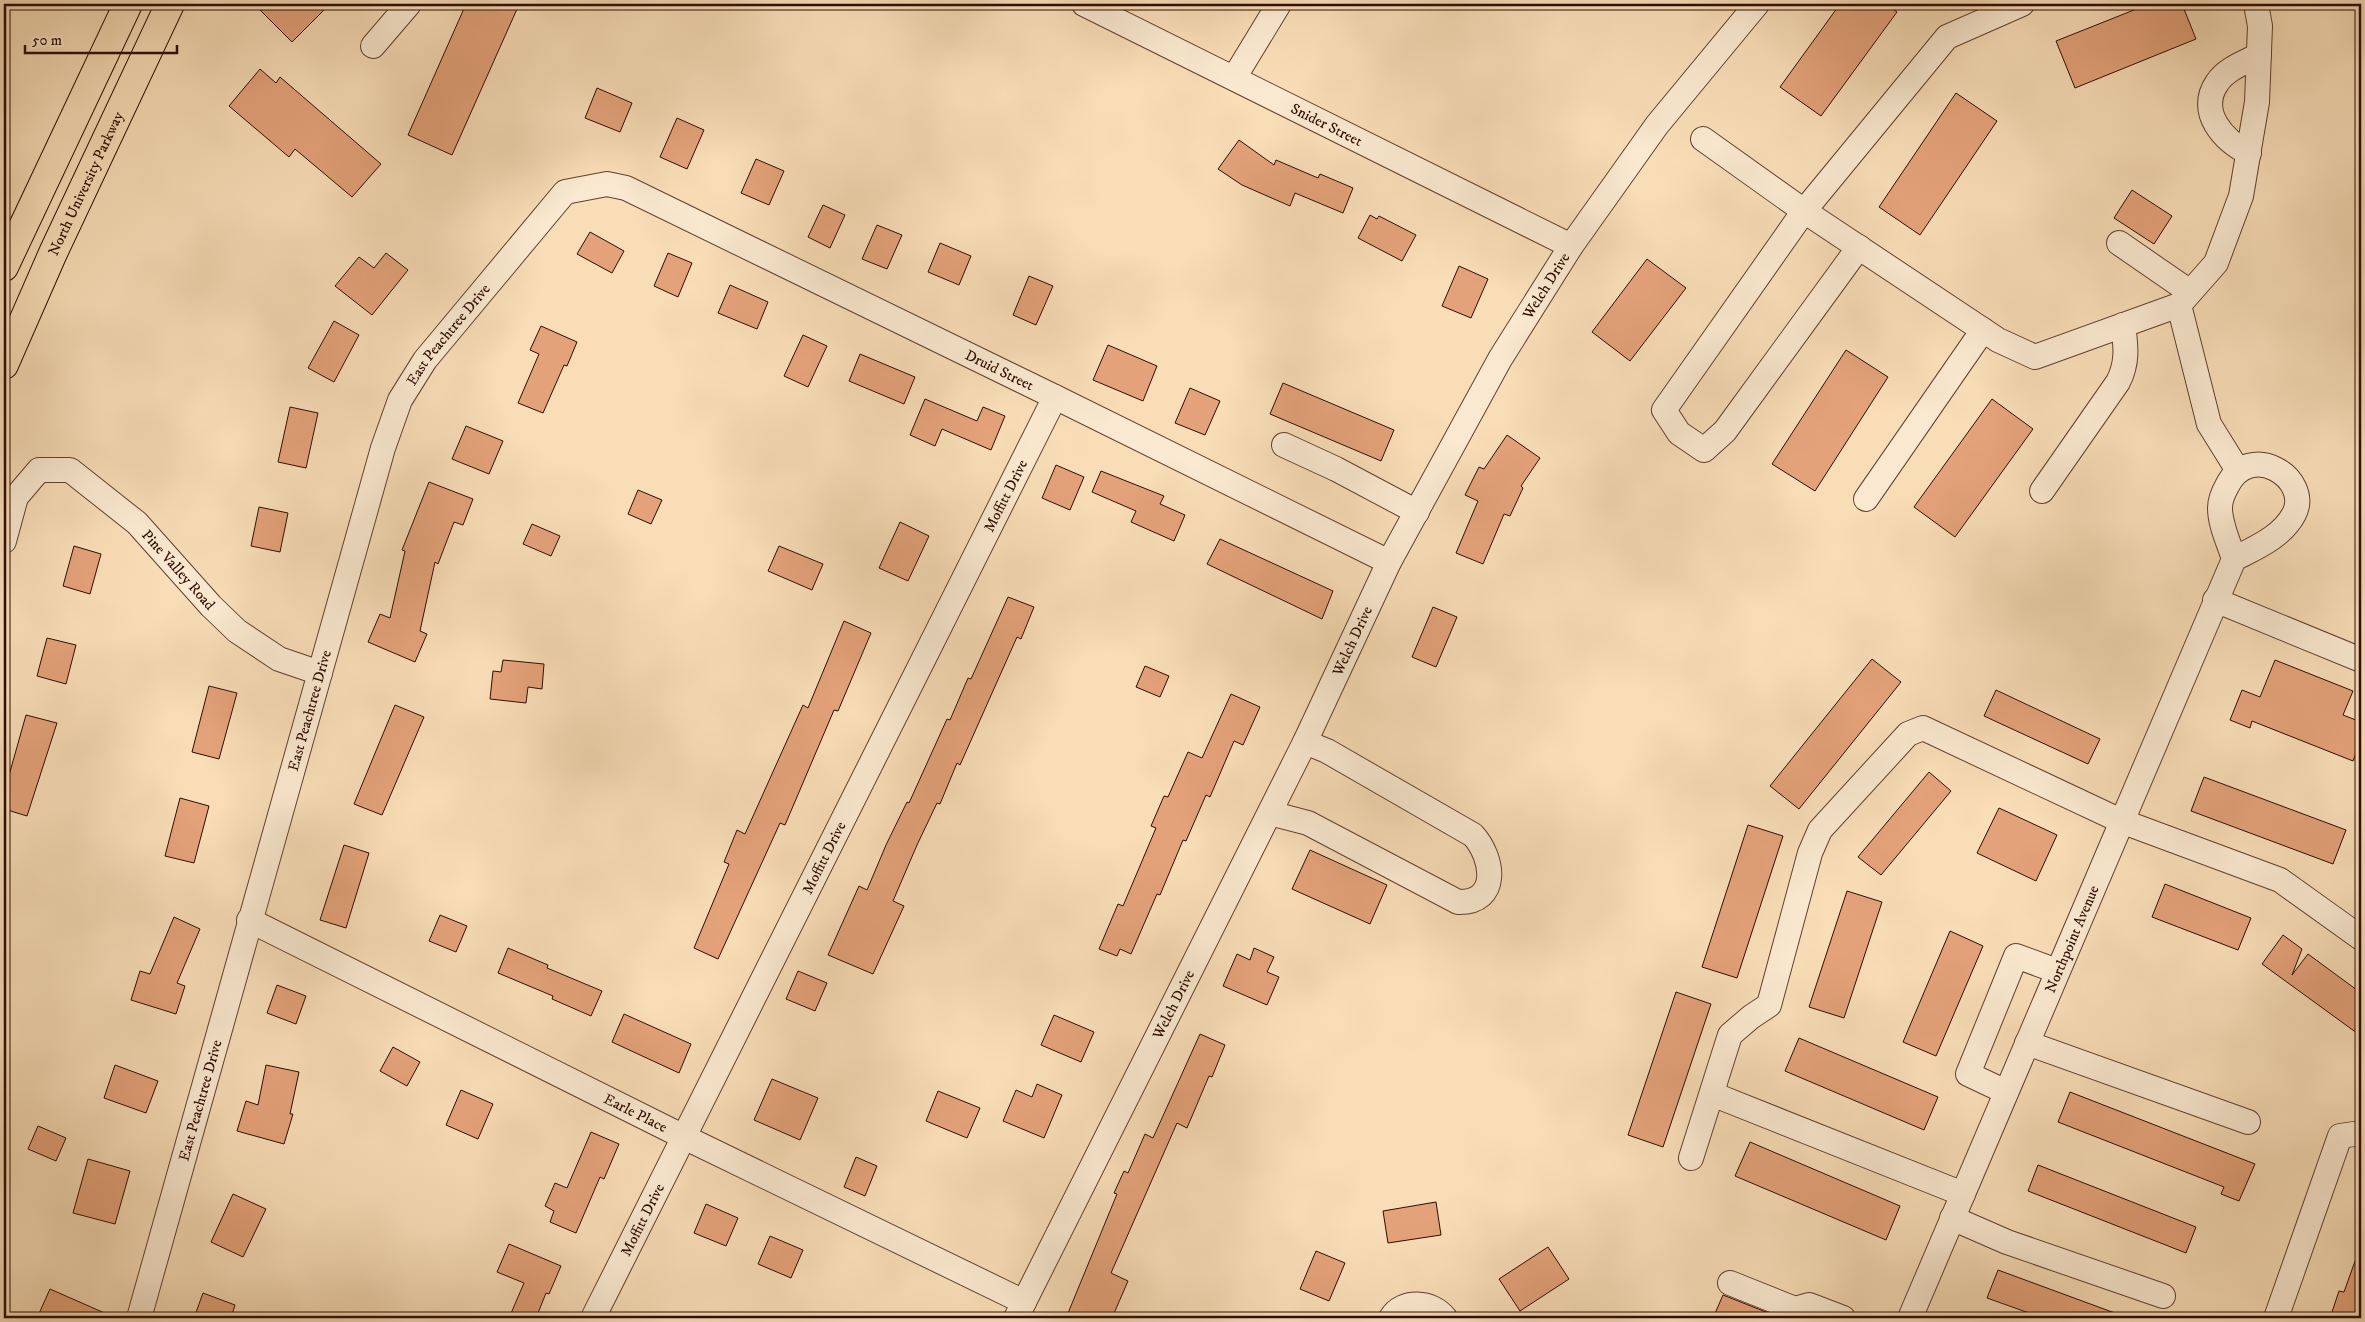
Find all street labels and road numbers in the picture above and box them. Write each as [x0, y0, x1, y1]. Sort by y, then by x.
street label: Snider Street [1288, 99, 1366, 150]
street label: North University Parkway [44, 108, 128, 259]
street label: Welch Drive [1518, 249, 1574, 323]
street label: East Peachtree Drive [402, 280, 494, 389]
street label: Druid Street [962, 345, 1037, 395]
street label: Moffitt Drive [979, 456, 1032, 535]
street label: Pine Valley Road [138, 525, 220, 614]
street label: Welch Drive [1327, 603, 1377, 680]
street label: East Peachtree Drive [283, 648, 335, 773]
street label: Moffitt Drive [798, 818, 850, 897]
street label: Northpoint Avenue [2040, 882, 2103, 996]
street label: Welch Drive [1148, 967, 1199, 1043]
street label: East Peachtree Drive [174, 1038, 226, 1163]
street label: Earle Place [601, 1089, 671, 1137]
street label: Moffitt Drive [616, 1180, 668, 1259]

